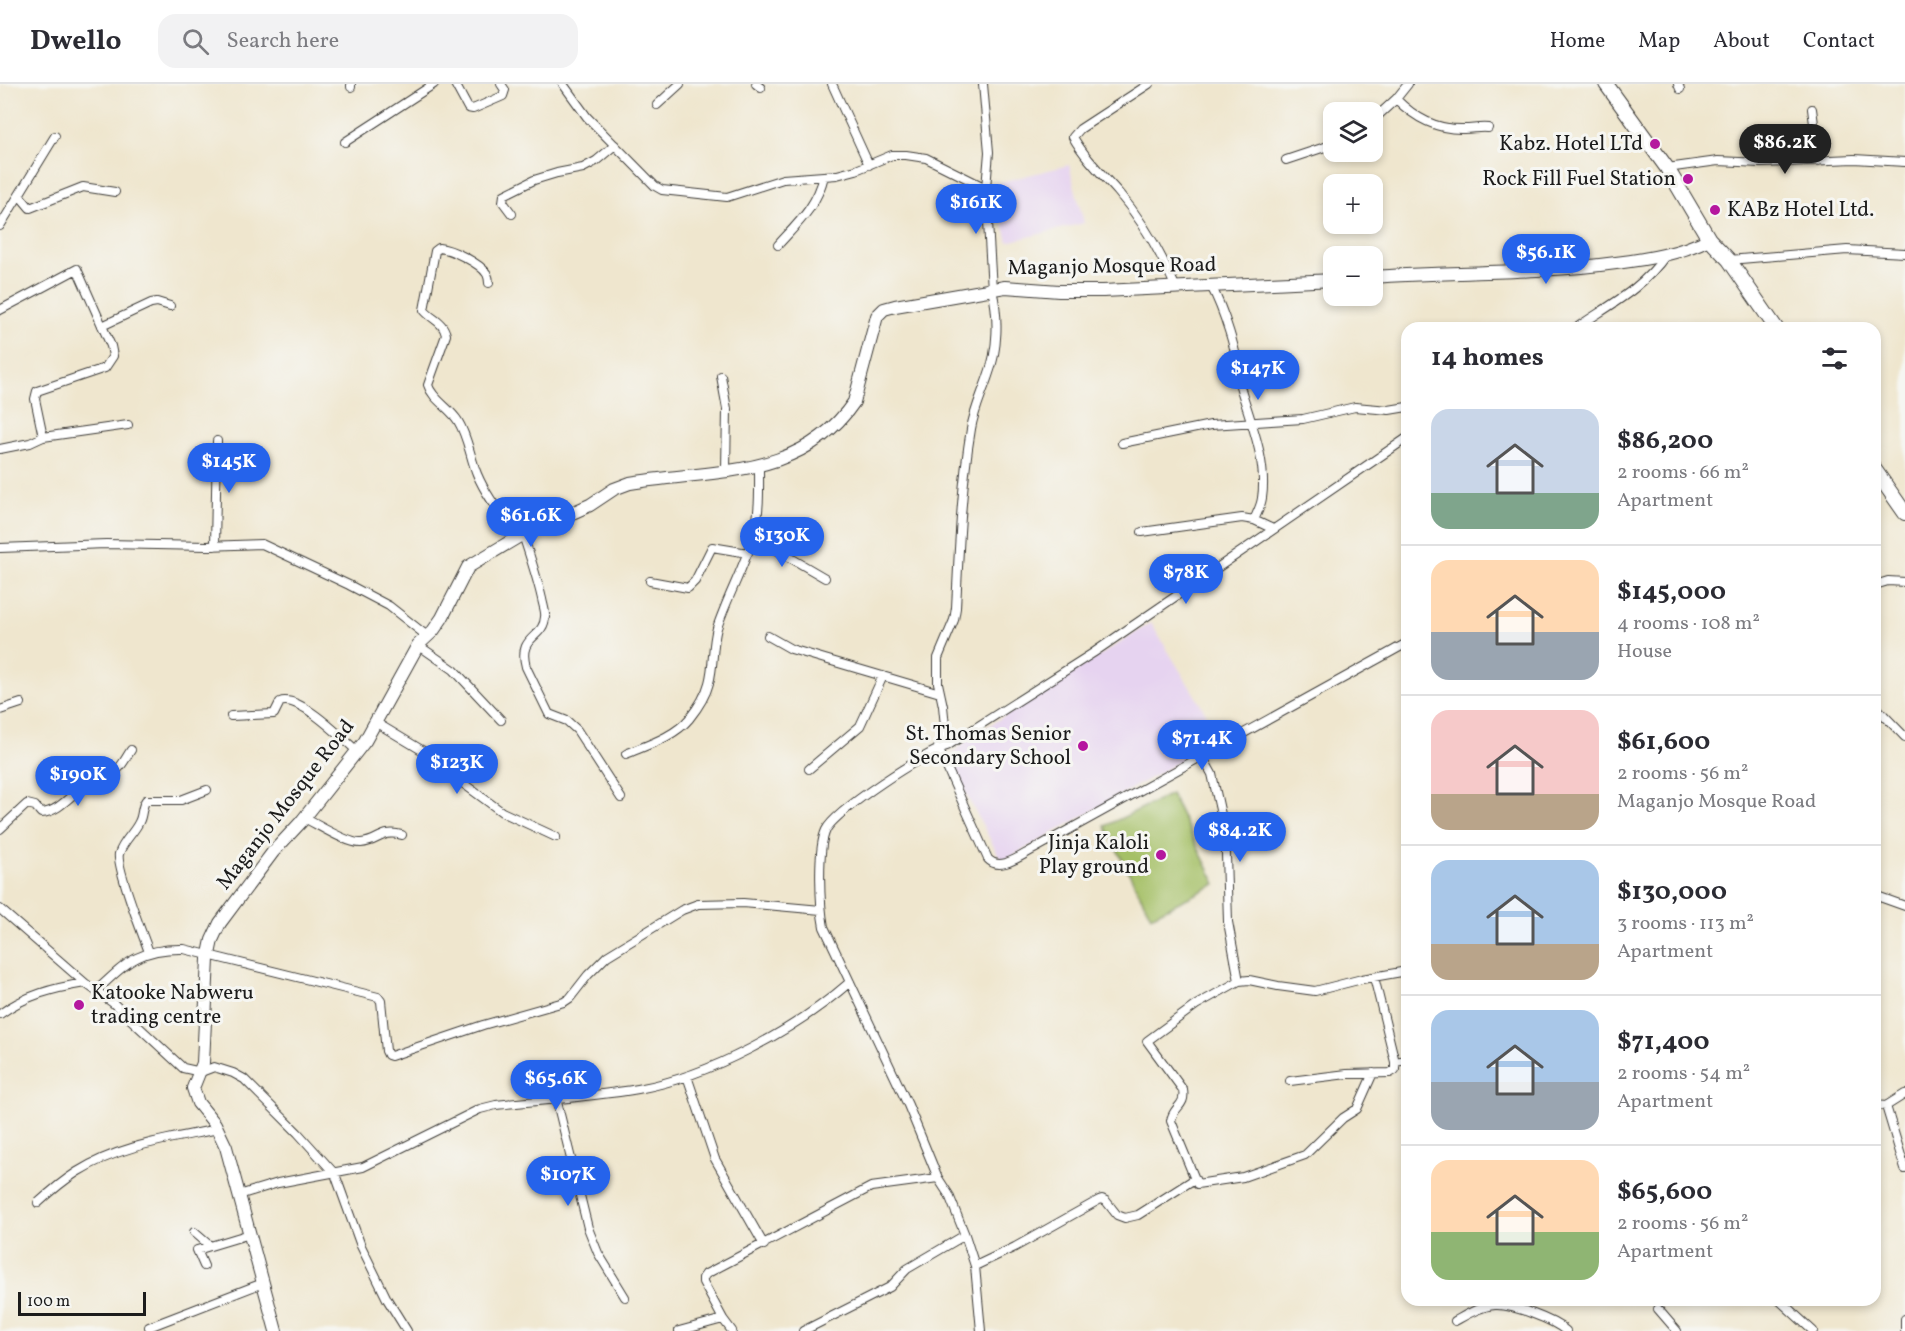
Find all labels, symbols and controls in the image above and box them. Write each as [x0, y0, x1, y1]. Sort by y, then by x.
search box [158, 14, 578, 68]
text: Dwello [30, 22, 122, 61]
icon: search [179, 25, 212, 58]
text: Search here [227, 26, 339, 57]
text: Home [1550, 27, 1605, 56]
text: Map [1638, 27, 1680, 56]
text: About [1713, 27, 1770, 56]
text: Contact [1803, 27, 1875, 56]
map controls [1323, 102, 1383, 306]
button: layers [1323, 102, 1383, 162]
pin: $86.2K [1736, 124, 1834, 175]
text: $86.2K [1753, 129, 1817, 157]
place label: Kabz. Hotel LTd [1499, 130, 1643, 159]
marker: Kabz. Hotel LTd [1648, 137, 1662, 151]
place label: Rock Fill Fuel Station [1482, 165, 1676, 194]
marker: Rock Fill Fuel Station [1681, 172, 1695, 186]
button: + [1323, 174, 1383, 234]
pin: $161K [934, 184, 1018, 235]
text: $161K [950, 189, 1002, 217]
place label: KABz Hotel Ltd. [1727, 196, 1874, 225]
marker: KABz Hotel Ltd. [1708, 203, 1722, 217]
pin: $56.1K [1497, 234, 1595, 285]
text: $56.1K [1516, 239, 1576, 267]
button: − [1323, 246, 1383, 306]
street label: Maganjo Mosque Road [1007, 251, 1217, 283]
text: 14 homes [1431, 340, 1544, 376]
icon: filters [1818, 342, 1851, 375]
pin: $147K [1216, 350, 1300, 401]
text: $147K [1230, 355, 1286, 383]
text: $86,200 [1617, 423, 1713, 459]
icon: home [1479, 433, 1551, 505]
pin: $145K [187, 443, 271, 494]
text: $145K [201, 448, 257, 476]
text: 2 rooms · 66 m² [1617, 459, 1749, 487]
text: Apartment [1617, 487, 1713, 515]
pin: $61.6K [482, 497, 580, 548]
text: $61.6K [500, 502, 562, 530]
pin: $130K [740, 517, 824, 568]
text: $130K [754, 522, 810, 550]
pin: $78K [1150, 554, 1222, 605]
text: $78K [1163, 559, 1209, 587]
text: $145,000 [1617, 574, 1726, 610]
icon: home [1479, 584, 1551, 656]
text: 4 rooms · 108 m² [1617, 610, 1760, 638]
text: House [1617, 638, 1672, 666]
street label: Maganjo Mosque Road [210, 714, 362, 896]
place label: St. Thomas Senior Secondary School [905, 720, 1071, 773]
pin: $71.4K [1153, 720, 1251, 771]
text: $61,600 [1617, 724, 1710, 760]
text: $71.4K [1171, 725, 1233, 753]
icon: home [1479, 734, 1551, 806]
marker: St. Thomas Senior Secondary School [1076, 739, 1090, 753]
pin: $123K [415, 744, 499, 795]
text: $123K [430, 749, 484, 777]
pin: $190K [36, 756, 120, 807]
text: 2 rooms · 56 m² [1617, 760, 1748, 788]
text: $190K [49, 761, 107, 789]
text: Maganjo Mosque Road [1617, 788, 1816, 816]
pin: $84.2K [1191, 812, 1289, 863]
text: $84.2K [1208, 817, 1272, 845]
place label: Jinja Kaloli Play ground [1039, 829, 1149, 882]
marker: Jinja Kaloli Play ground [1154, 848, 1168, 862]
text: $130,000 [1617, 874, 1727, 910]
icon: home [1479, 884, 1551, 956]
text: 3 rooms · 113 m² [1617, 910, 1754, 938]
text: Apartment [1617, 938, 1713, 966]
place label: Katooke Nabweru trading centre [91, 979, 254, 1032]
marker: Katooke Nabweru trading centre [72, 998, 86, 1012]
text: $71,400 [1617, 1024, 1709, 1060]
icon: home [1479, 1034, 1551, 1106]
pin: $65.6K [507, 1060, 605, 1111]
text: 2 rooms · 54 m² [1617, 1060, 1750, 1088]
text: $65.6K [525, 1065, 587, 1093]
text: Apartment [1617, 1088, 1713, 1116]
pin: $107K [526, 1156, 610, 1207]
text: $107K [540, 1161, 596, 1189]
text: $65,600 [1617, 1174, 1712, 1210]
icon: home [1479, 1184, 1551, 1256]
text: 2 rooms · 56 m² [1617, 1210, 1748, 1238]
text: Apartment [1617, 1238, 1713, 1266]
scale bar [18, 1289, 146, 1316]
text: 100 m [27, 1291, 70, 1313]

